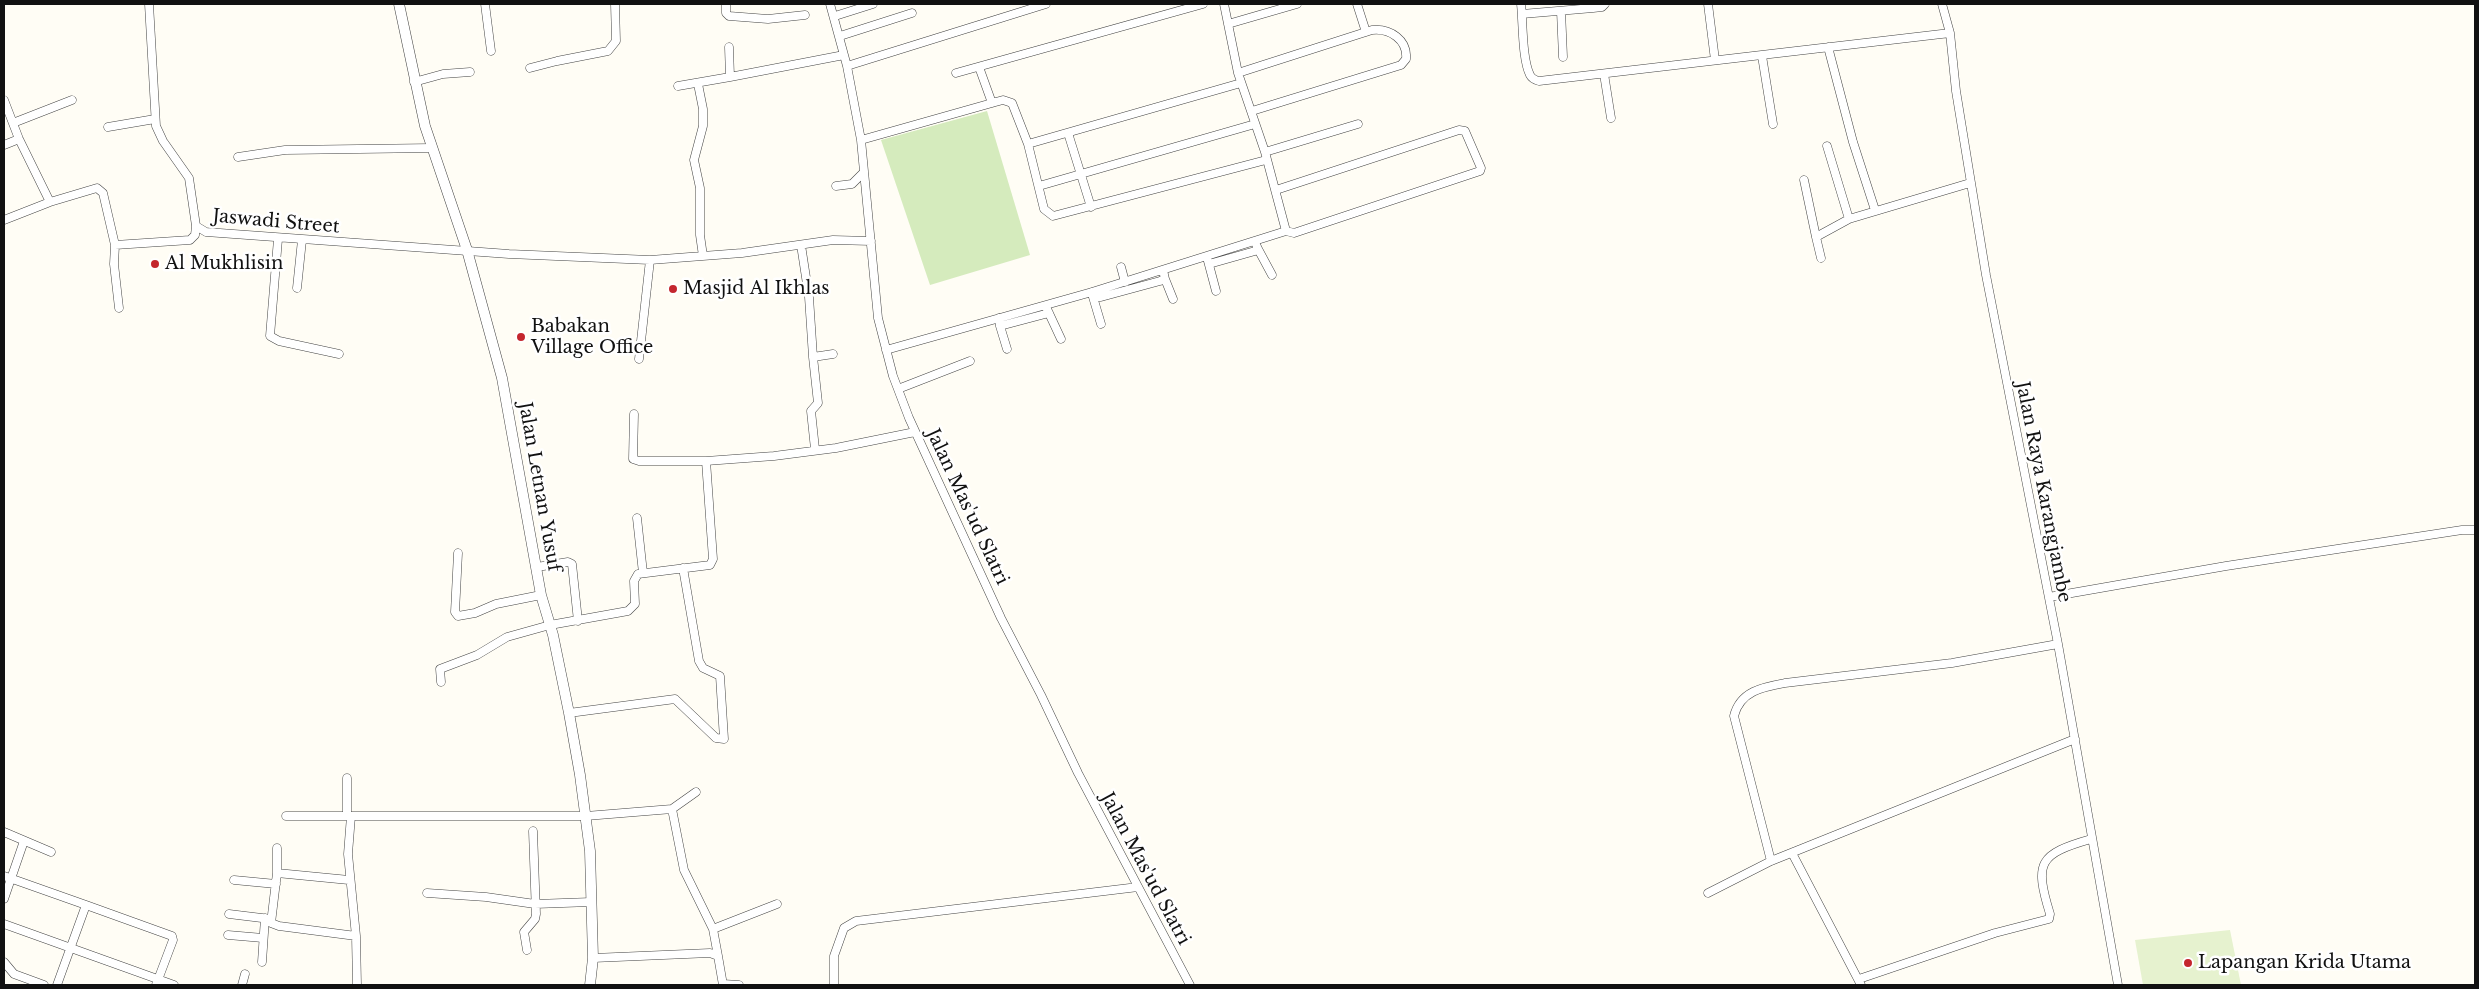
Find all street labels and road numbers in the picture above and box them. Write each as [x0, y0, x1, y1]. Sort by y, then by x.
street label: Jaswadi Street [212, 206, 340, 238]
street label: Jalan Raya Karangjambe [2011, 380, 2075, 604]
street label: Jalan Letnan Yusuf [513, 400, 565, 574]
street label: Jalan Mas'ud Slatri [921, 426, 1013, 588]
street label: Jalan Mas'ud Slatri [1096, 789, 1194, 949]

